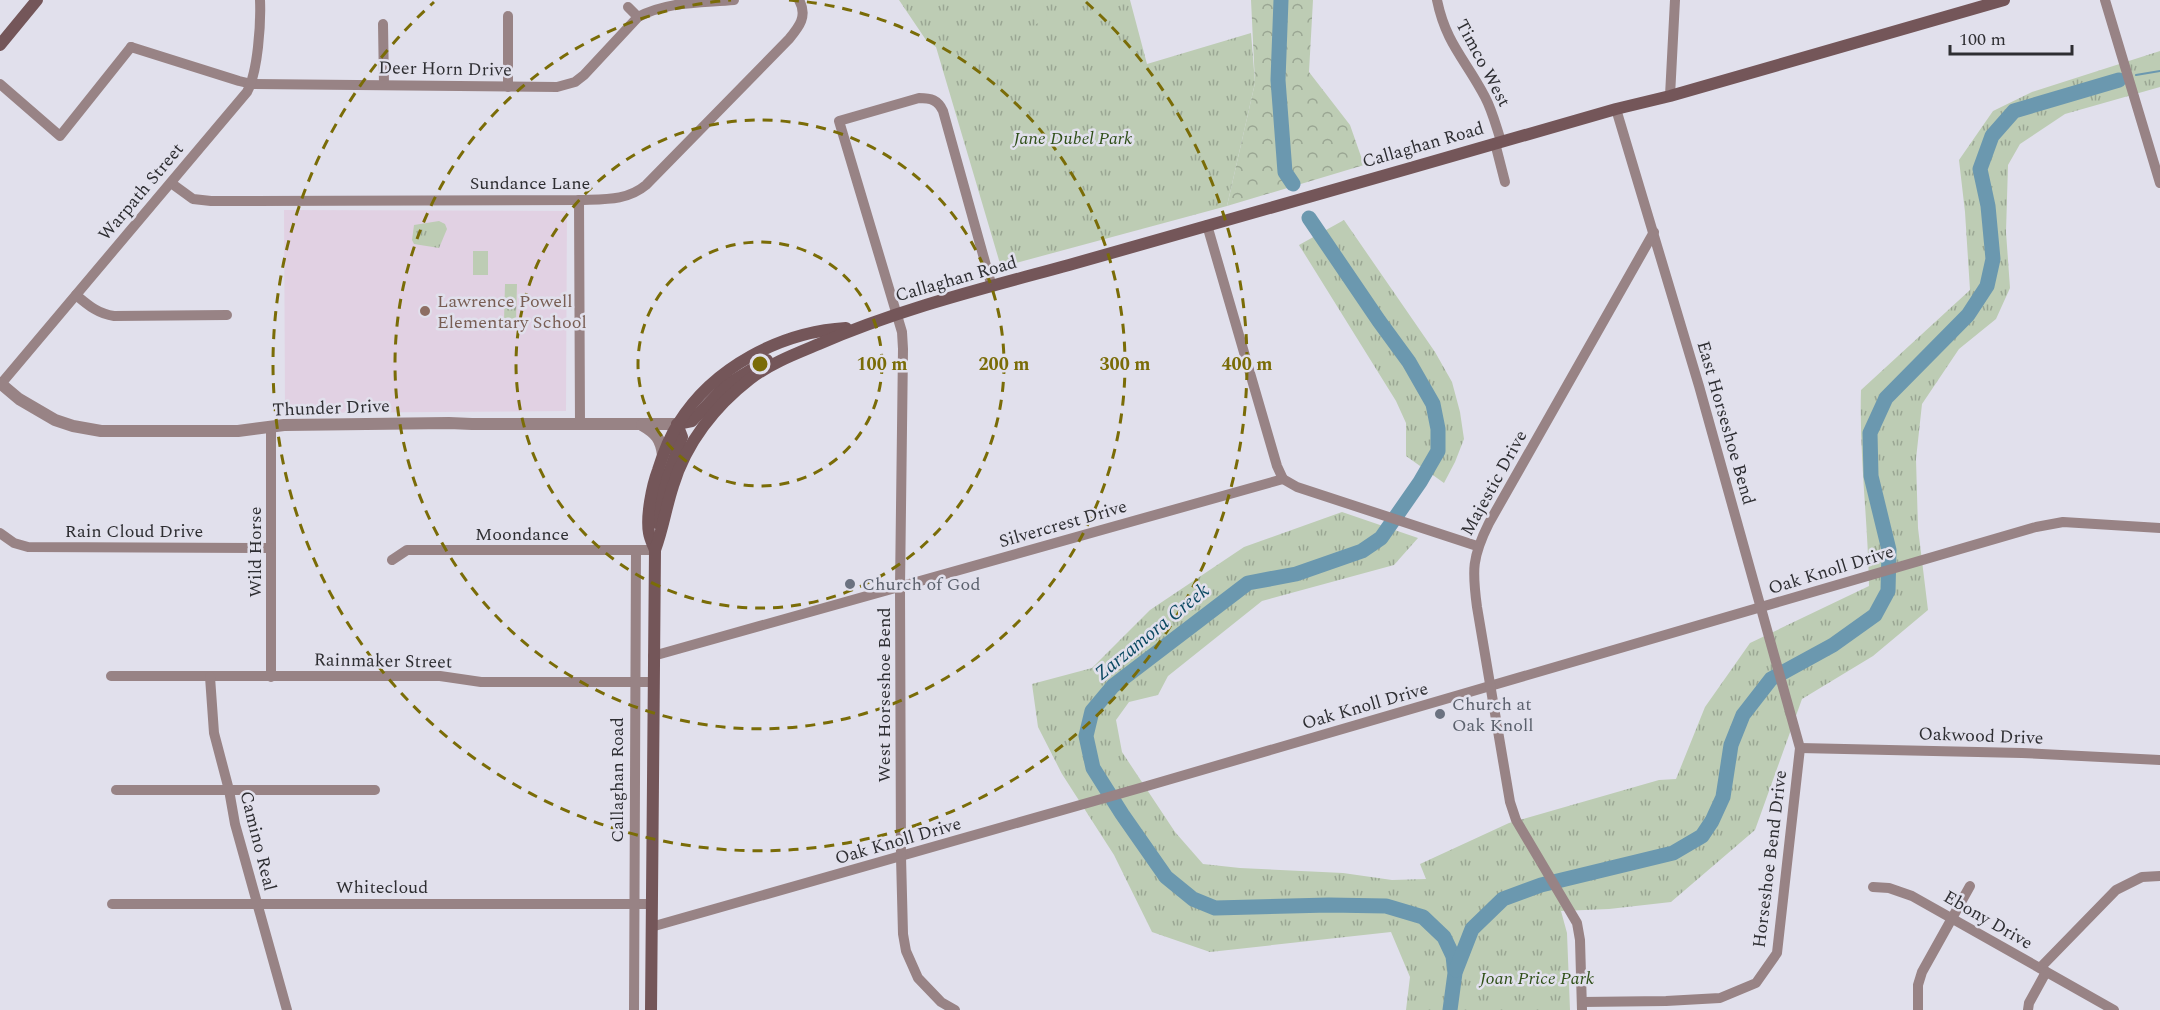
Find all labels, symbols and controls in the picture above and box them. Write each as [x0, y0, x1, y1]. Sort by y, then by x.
street label: Timco West [1449, 14, 1517, 112]
scale bar [1950, 18, 2072, 56]
text: 100 m [1959, 26, 2006, 53]
street label: Deer Horn Drive [378, 54, 512, 84]
street label: Callaghan Road [1359, 115, 1487, 175]
park label: Jane Dubel Park [1012, 125, 1133, 152]
street label: Warpath Street [92, 137, 190, 247]
street label: Sundance Lane [470, 170, 590, 197]
street label: Callaghan Road [892, 249, 1020, 309]
place label: Lawrence Powell Elementary School [437, 288, 587, 336]
marker: Lawrence Powell Elementary School [418, 304, 432, 318]
street label: East Horseshoe Bend [1690, 338, 1762, 508]
text: 100 m [856, 351, 908, 378]
text: 200 m [978, 351, 1030, 378]
text: 300 m [1099, 351, 1151, 378]
text: 400 m [1221, 351, 1273, 378]
centre of rings [750, 354, 770, 374]
street label: Thunder Drive [272, 392, 390, 424]
street label: Majestic Drive [1454, 425, 1534, 541]
street label: Silvercrest Drive [996, 493, 1130, 555]
street label: Wild Horse [242, 507, 269, 597]
street label: Rain Cloud Drive [65, 518, 203, 545]
street label: Moondance [475, 521, 569, 548]
street label: Oak Knoll Drive [1765, 538, 1897, 602]
place label: Church of God [862, 571, 980, 598]
water label: Zarzamora Creek [1088, 576, 1217, 688]
marker: Church of God [843, 577, 857, 591]
street label: West Horseshoe Bend [871, 608, 898, 782]
street label: Rainmaker Street [314, 646, 452, 676]
street label: Oak Knoll Drive [1299, 675, 1431, 737]
place label: Church at Oak Knoll [1452, 691, 1534, 739]
marker: Church at Oak Knoll [1433, 707, 1447, 721]
street label: Callaghan Road [604, 717, 631, 843]
street label: Oakwood Drive [1918, 720, 2044, 752]
street label: Horseshoe Bend Drive [1746, 768, 1794, 950]
street label: Camino Real [233, 788, 283, 894]
street label: Oak Knoll Drive [832, 810, 964, 872]
street label: Whitecloud [336, 874, 428, 901]
street label: Ebony Drive [1938, 884, 2038, 956]
park label: Joan Price Park [1478, 965, 1595, 992]

